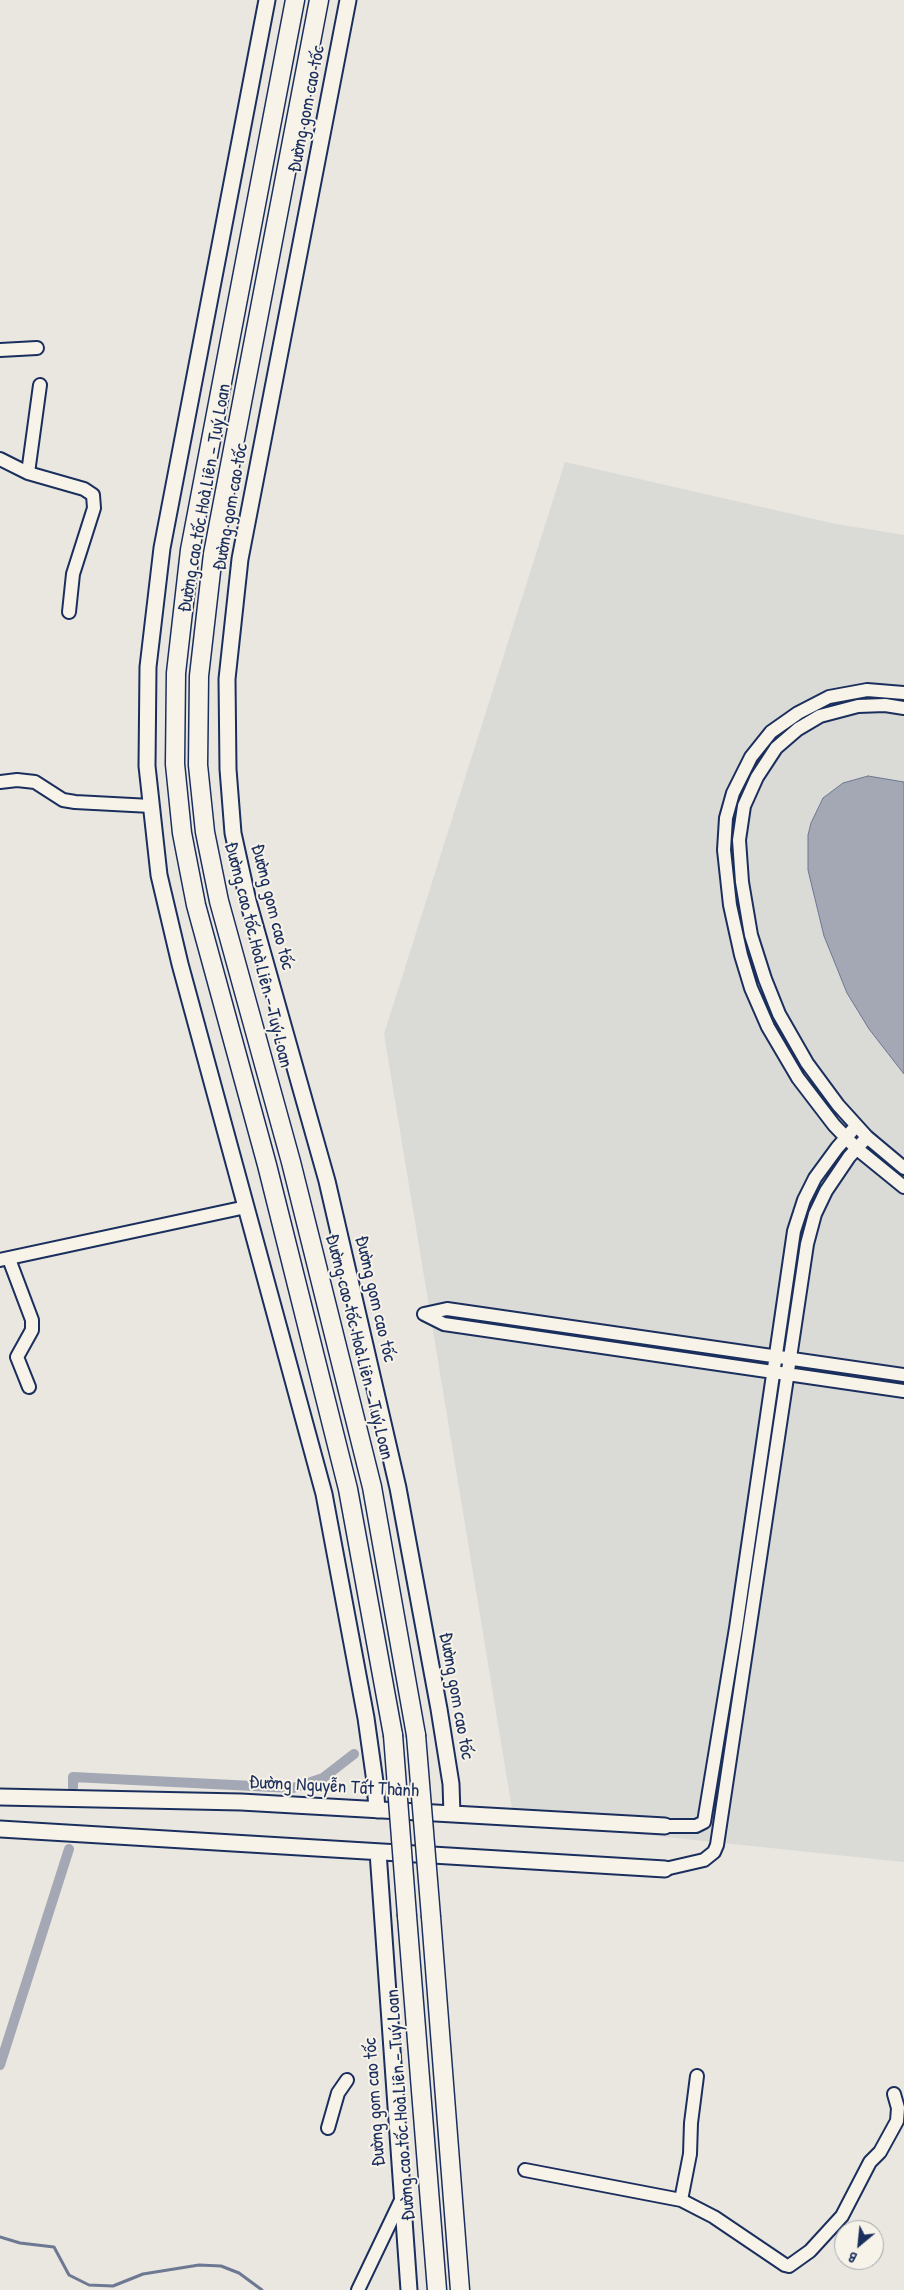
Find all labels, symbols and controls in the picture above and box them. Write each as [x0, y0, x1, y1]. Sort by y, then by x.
street label: Đường gom cao tốc [284, 44, 330, 174]
street label: Đường cao tốc Hoà Liên - Tuý Loan [174, 382, 236, 614]
street label: Đường gom cao tốc [209, 442, 253, 572]
street label: Đường cao tốc Hoà Liên - Tuý Loan [219, 840, 297, 1070]
street label: Đường gom cao tốc [245, 842, 299, 972]
street label: Đường cao tốc Hoà Liên - Tuý Loan [320, 1232, 398, 1462]
street label: Đường gom cao tốc [349, 1234, 401, 1364]
street label: Đường gom cao tốc [434, 1631, 478, 1761]
street label: Đường Nguyễn Tất Thành [249, 1771, 419, 1803]
street label: Đường cao tốc Hoà Liên - Tuý Loan [382, 1989, 420, 2221]
street label: Đường gom cao tốc [359, 2037, 391, 2167]
north arrow [834, 2220, 884, 2270]
text: B [845, 2248, 860, 2268]

